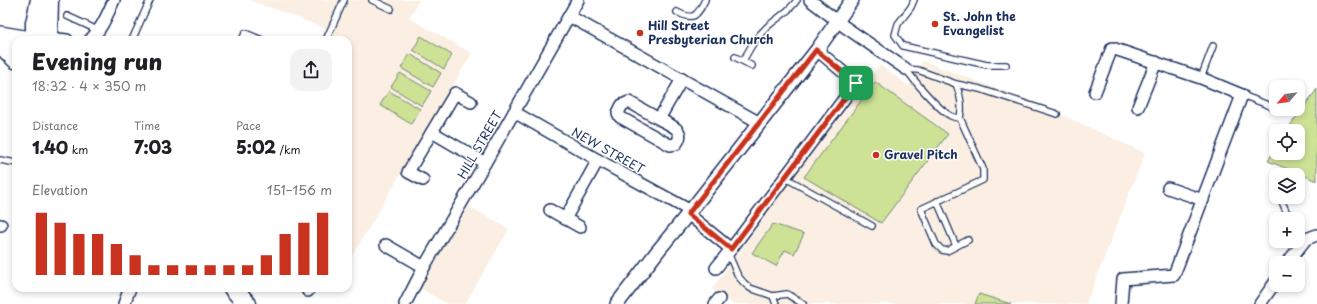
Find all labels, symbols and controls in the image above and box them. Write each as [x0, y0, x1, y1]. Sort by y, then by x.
place label: St. John the Evangelist [943, 7, 1016, 39]
place label: Hill Street Presbyterian Church [648, 16, 773, 48]
marker: St. John the Evangelist [930, 19, 940, 29]
marker: Hill Street Presbyterian Church [635, 28, 645, 38]
text: Evening run [32, 44, 162, 77]
button: share [290, 49, 332, 91]
pin [839, 66, 873, 100]
icon: arrive [845, 72, 867, 94]
text: 18:32 · 4 × 350 m [32, 76, 146, 95]
north arrow [1269, 80, 1305, 116]
map controls [1269, 80, 1305, 292]
street label: HILL STREET [452, 106, 506, 182]
text: Distance [32, 117, 78, 134]
text: Time [134, 117, 160, 134]
text: Pace [236, 117, 261, 134]
street label: NEW STREET [569, 123, 649, 178]
button: locate [1269, 124, 1305, 160]
text: 1.40 [32, 134, 68, 160]
text: 7:03 [134, 134, 172, 160]
text: 5:02 [236, 134, 276, 160]
text: km [68, 141, 88, 158]
text: /km [276, 141, 301, 158]
place label: Gravel Pitch [884, 145, 958, 163]
marker: Gravel Pitch [871, 150, 881, 160]
button: layers [1269, 168, 1305, 204]
text: Elevation [32, 180, 88, 199]
text: 151–156 m [267, 180, 332, 199]
button: + [1269, 212, 1305, 248]
button: − [1269, 256, 1305, 292]

